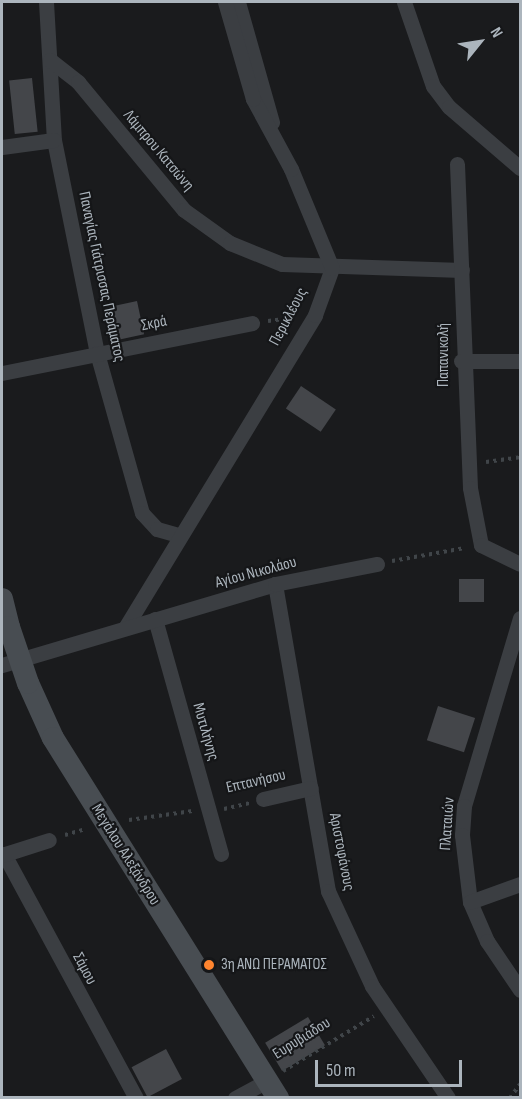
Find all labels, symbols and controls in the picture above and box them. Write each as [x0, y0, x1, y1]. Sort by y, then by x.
north arrow [450, 12, 510, 72]
text: N [486, 24, 506, 41]
street label: Λάμπρου Κατσώνη [119, 107, 197, 195]
street label: Παναγίας Γιάτρισσας Περάματος [74, 190, 128, 364]
street label: Περικλέους [266, 285, 312, 349]
street label: Σκρά [140, 312, 168, 336]
street label: Παπανικολή [434, 323, 454, 387]
street label: Αγίου Νικολάου [213, 553, 299, 593]
street label: Μυτιλήνης [188, 701, 222, 763]
street label: Επτανήσου [224, 766, 288, 798]
street label: Πλαταιών [437, 797, 459, 851]
street label: Μεγάλου Αλεξάνδρου [86, 801, 164, 909]
street label: Αριστοφάνους [324, 811, 358, 893]
street label: Σάμου [68, 950, 100, 988]
place label: 3η ΑΝΩ ΠΕΡΑΜΑΤΟΣ [221, 955, 327, 975]
marker: 3η ΑΝΩ ΠΕΡΑΜΑΤΟΣ [202, 958, 216, 972]
street label: Ευρυβιάδου [270, 1014, 334, 1064]
scale bar [318, 1048, 465, 1086]
text: 50 m [326, 1060, 356, 1081]

